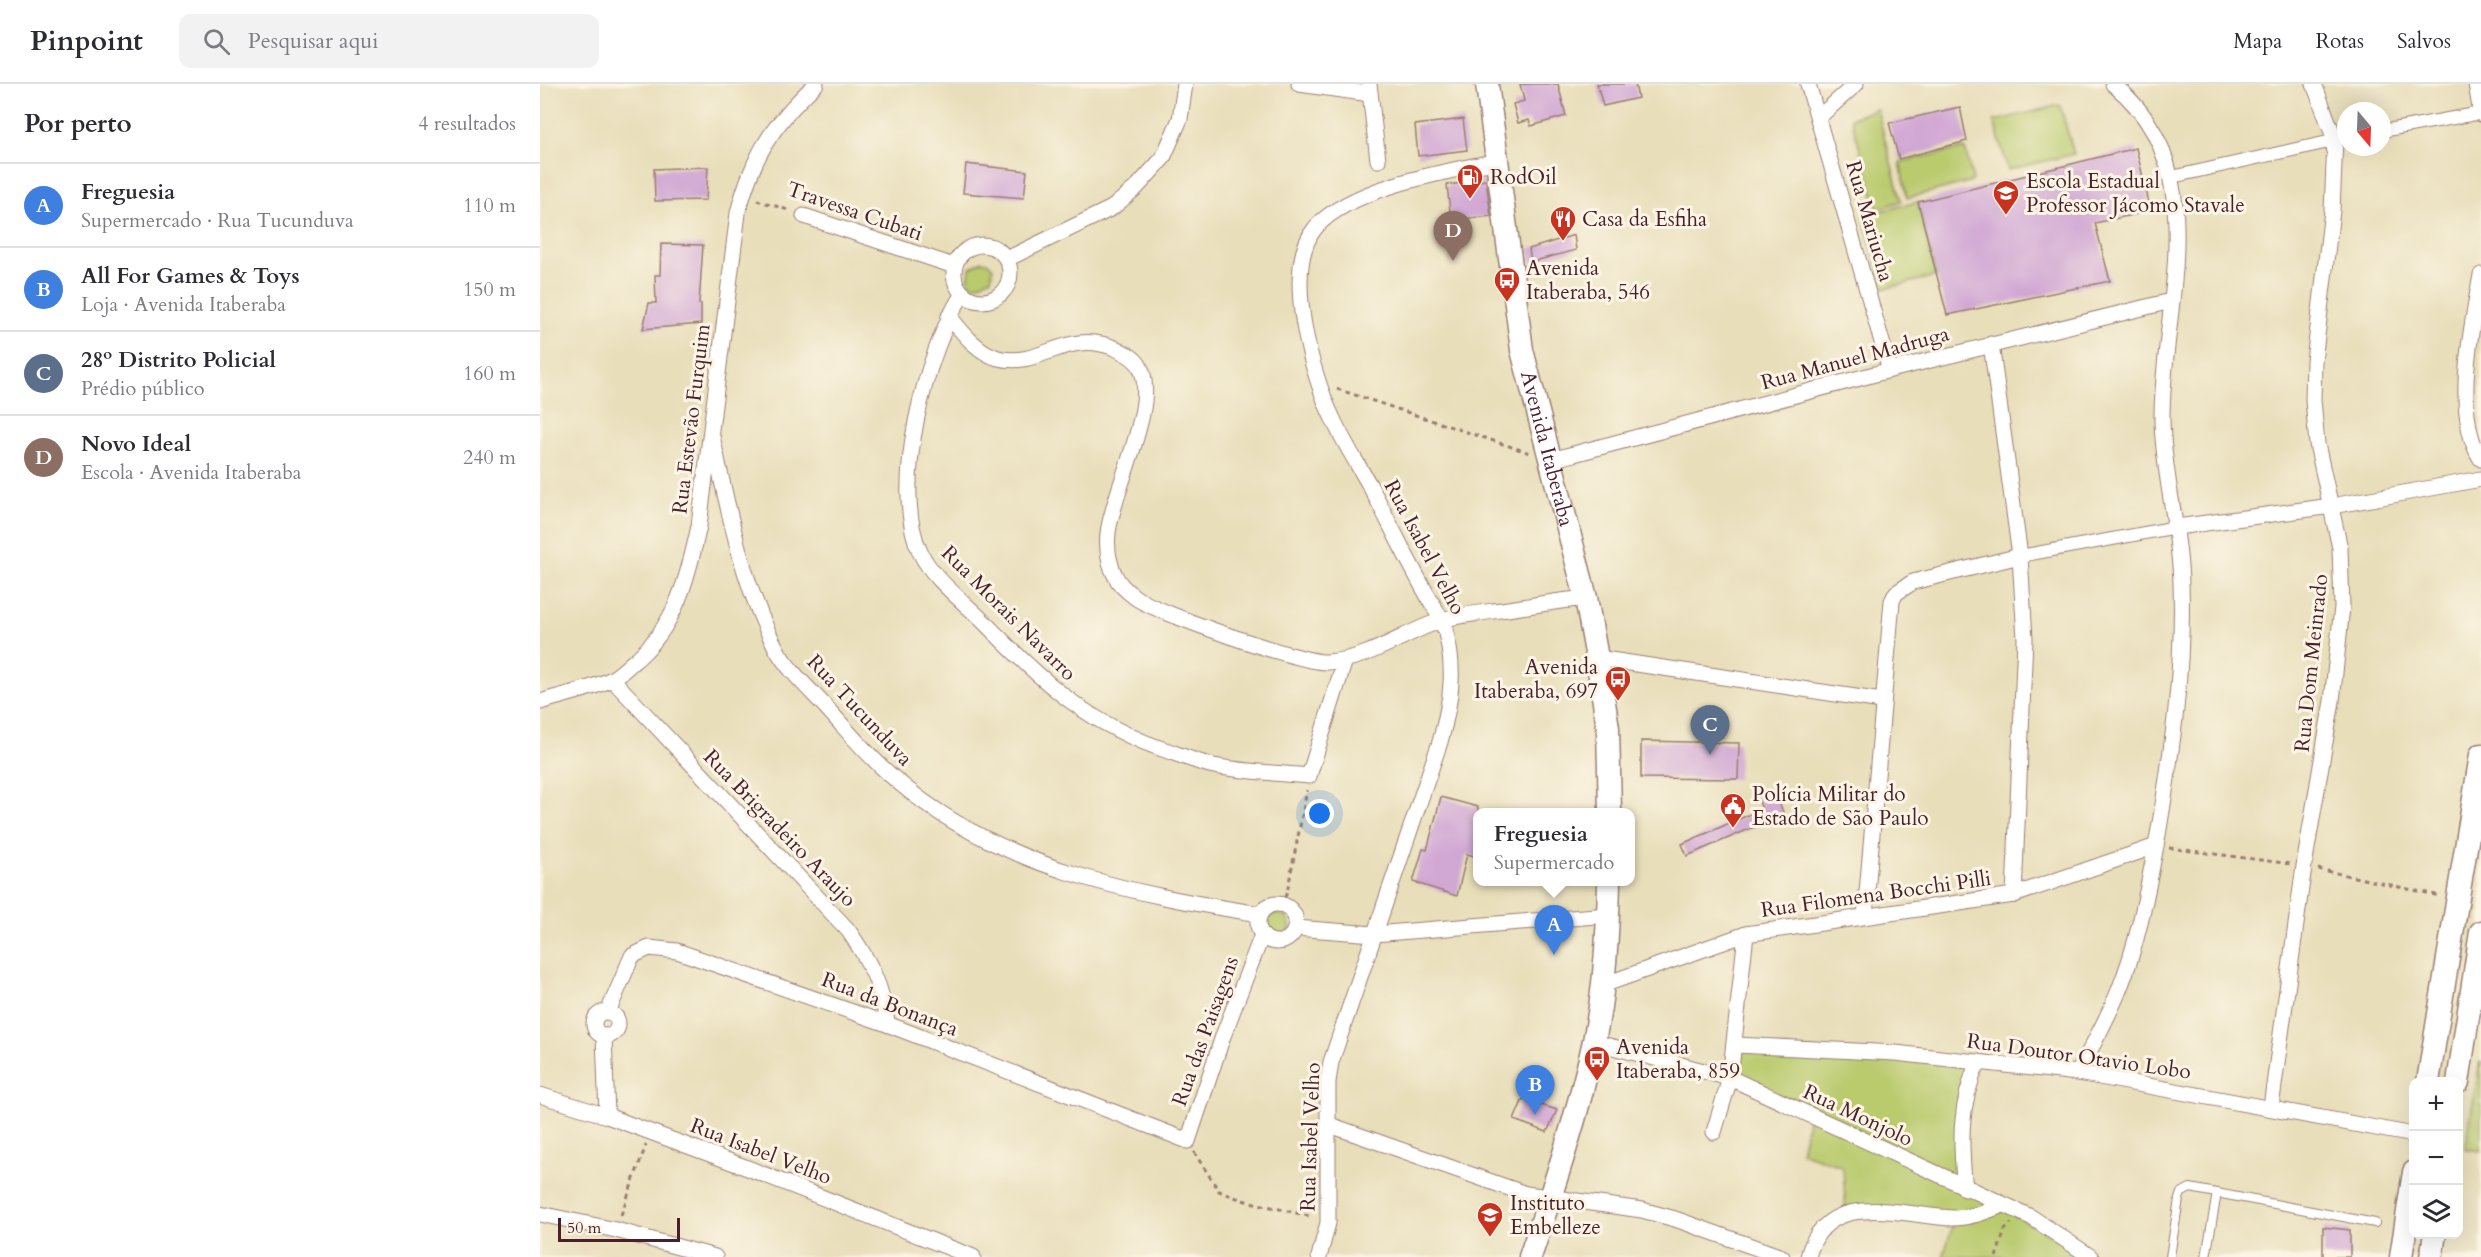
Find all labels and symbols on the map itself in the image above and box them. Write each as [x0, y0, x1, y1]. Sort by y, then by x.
north arrow [2337, 102, 2391, 156]
street label: Rua Mariucha [1838, 157, 1901, 285]
fuel station icon: RodOil [1455, 162, 1485, 200]
place label: RodOil [1490, 163, 1556, 192]
place label: Escola Estadual Professor Jácomo Stavale [2026, 167, 2245, 220]
street label: Travessa Cubati [783, 175, 927, 248]
school or university icon: Escola Estadual Professor Jácomo Stavale [1991, 178, 2021, 216]
restaurant icon: Casa da Esfiha [1548, 204, 1578, 242]
place label: Casa da Esfiha [1582, 205, 1707, 234]
pin: D [1434, 212, 1472, 261]
place label: Avenida Itaberaba, 546 [1526, 254, 1650, 307]
bus stop icon: Avenida Itaberaba, 546 [1492, 265, 1522, 303]
street label: Rua Manuel Madruga [1758, 319, 1952, 398]
street label: Rua Estevão Furquim [665, 322, 718, 516]
street label: Avenida Itaberaba [1513, 368, 1581, 530]
street label: Rua Isabel Velho [1377, 475, 1472, 620]
street label: Rua Morais Navarro [935, 539, 1083, 687]
street label: Rua Dom Meinrado [2288, 573, 2335, 754]
street label: Rua Tucunduva [800, 648, 919, 773]
place label: Avenida Itaberaba, 697 [1474, 653, 1598, 706]
bus stop icon: Avenida Itaberaba, 697 [1603, 664, 1633, 702]
pin: C [1690, 706, 1730, 755]
street label: Rua Brigradeiro Araujo [697, 743, 863, 914]
place label: Polícia Militar do Estado de São Paulo [1752, 780, 1929, 833]
public building icon: Polícia Militar do Estado de São Paulo [1718, 791, 1748, 829]
your location [1305, 799, 1334, 828]
street label: Rua Filomena Bocchi Pilli [1759, 864, 1993, 925]
pin: A [1534, 906, 1574, 955]
street label: Rua das Paisagens [1165, 952, 1246, 1110]
street label: Rua da Bonança [817, 965, 962, 1044]
street label: Rua Doutor Otavio Lobo [1965, 1026, 2193, 1087]
place label: Avenida Itaberaba, 859 [1616, 1033, 1740, 1086]
bus stop icon: Avenida Itaberaba, 859 [1582, 1044, 1612, 1082]
street label: Rua Isabel Velho [1293, 1062, 1328, 1212]
pin: B [1516, 1066, 1554, 1115]
street label: Rua Monjolo [1798, 1077, 1917, 1153]
street label: Rua Isabel Velho [686, 1111, 836, 1192]
place label: Instituto Embelleze [1510, 1189, 1601, 1242]
school or university icon: Instituto Embelleze [1475, 1200, 1505, 1238]
scale bar [558, 1215, 680, 1242]

